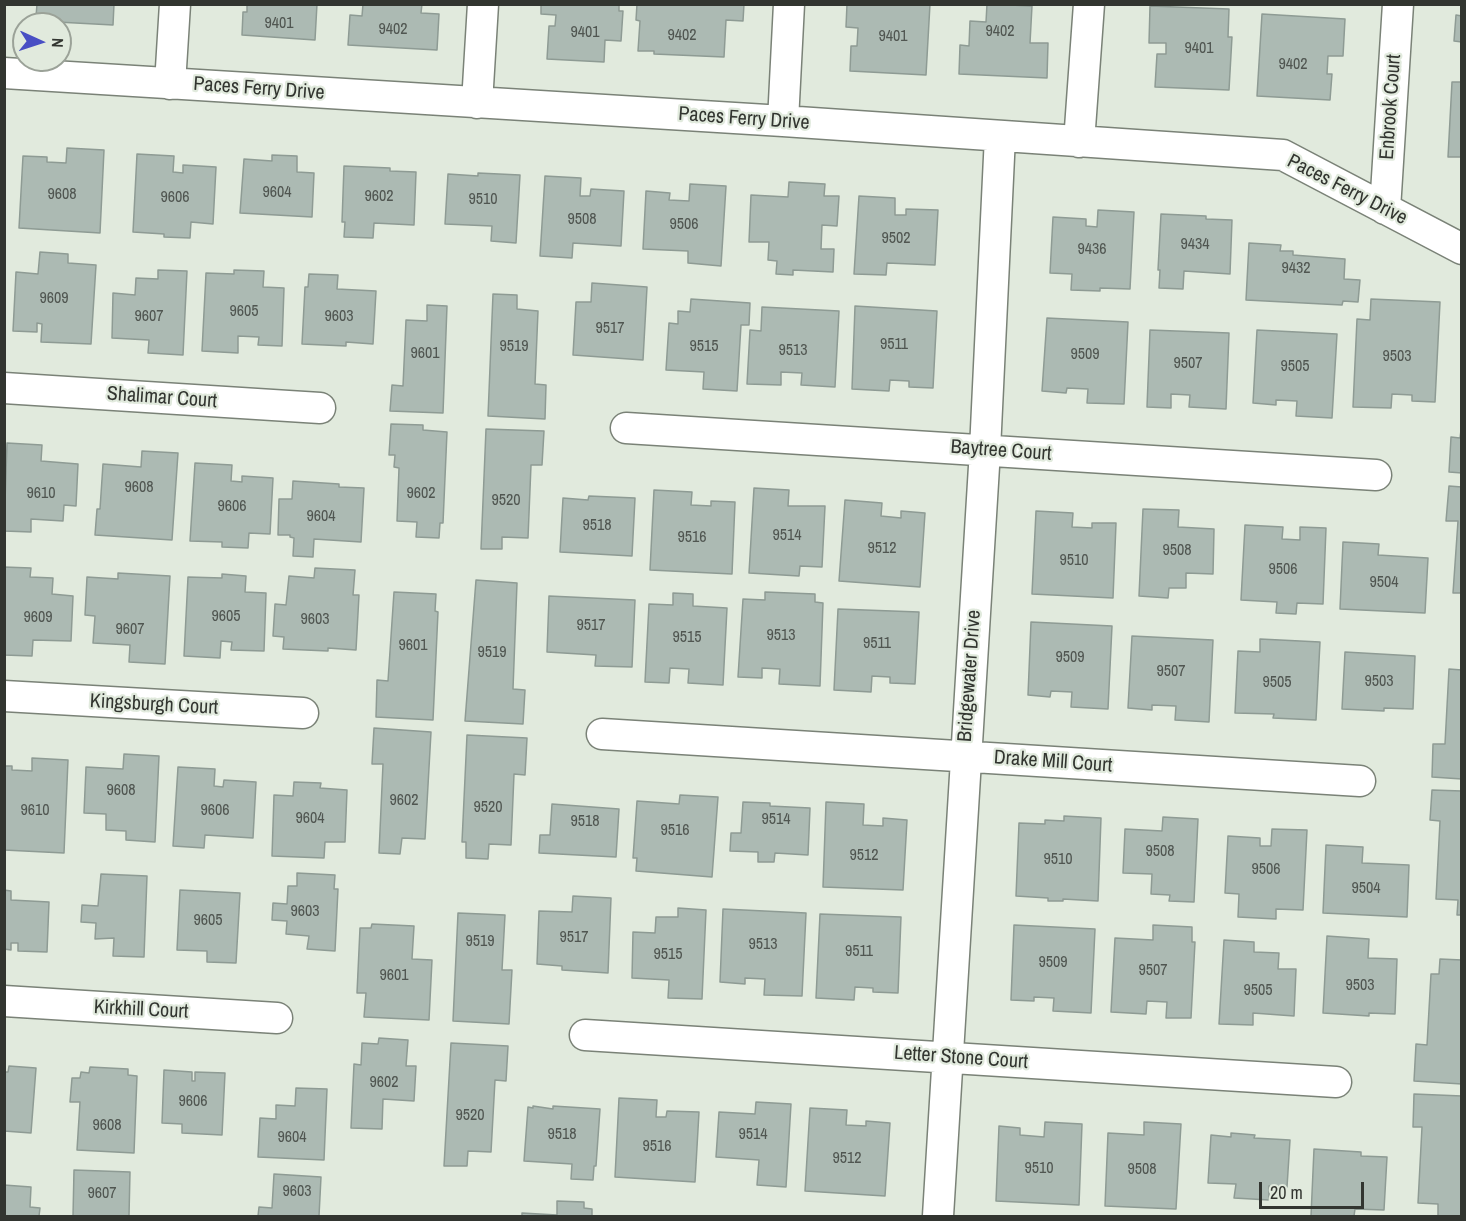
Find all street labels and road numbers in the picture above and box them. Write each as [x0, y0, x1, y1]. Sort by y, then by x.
street label: Enbrook Court [1375, 53, 1407, 161]
street label: Paces Ferry Drive [193, 72, 325, 106]
street label: Paces Ferry Drive [678, 102, 810, 136]
street label: Paces Ferry Drive [1283, 149, 1411, 231]
street label: Shalimar Court [106, 382, 218, 414]
street label: Baytree Court [950, 436, 1052, 466]
street label: Bridgewater Drive [953, 609, 987, 743]
street label: Kingsburgh Court [89, 690, 219, 720]
street label: Drake Mill Court [993, 746, 1113, 778]
street label: Kirkhill Court [93, 996, 189, 1024]
street label: Letter Stone Court [893, 1041, 1029, 1075]

